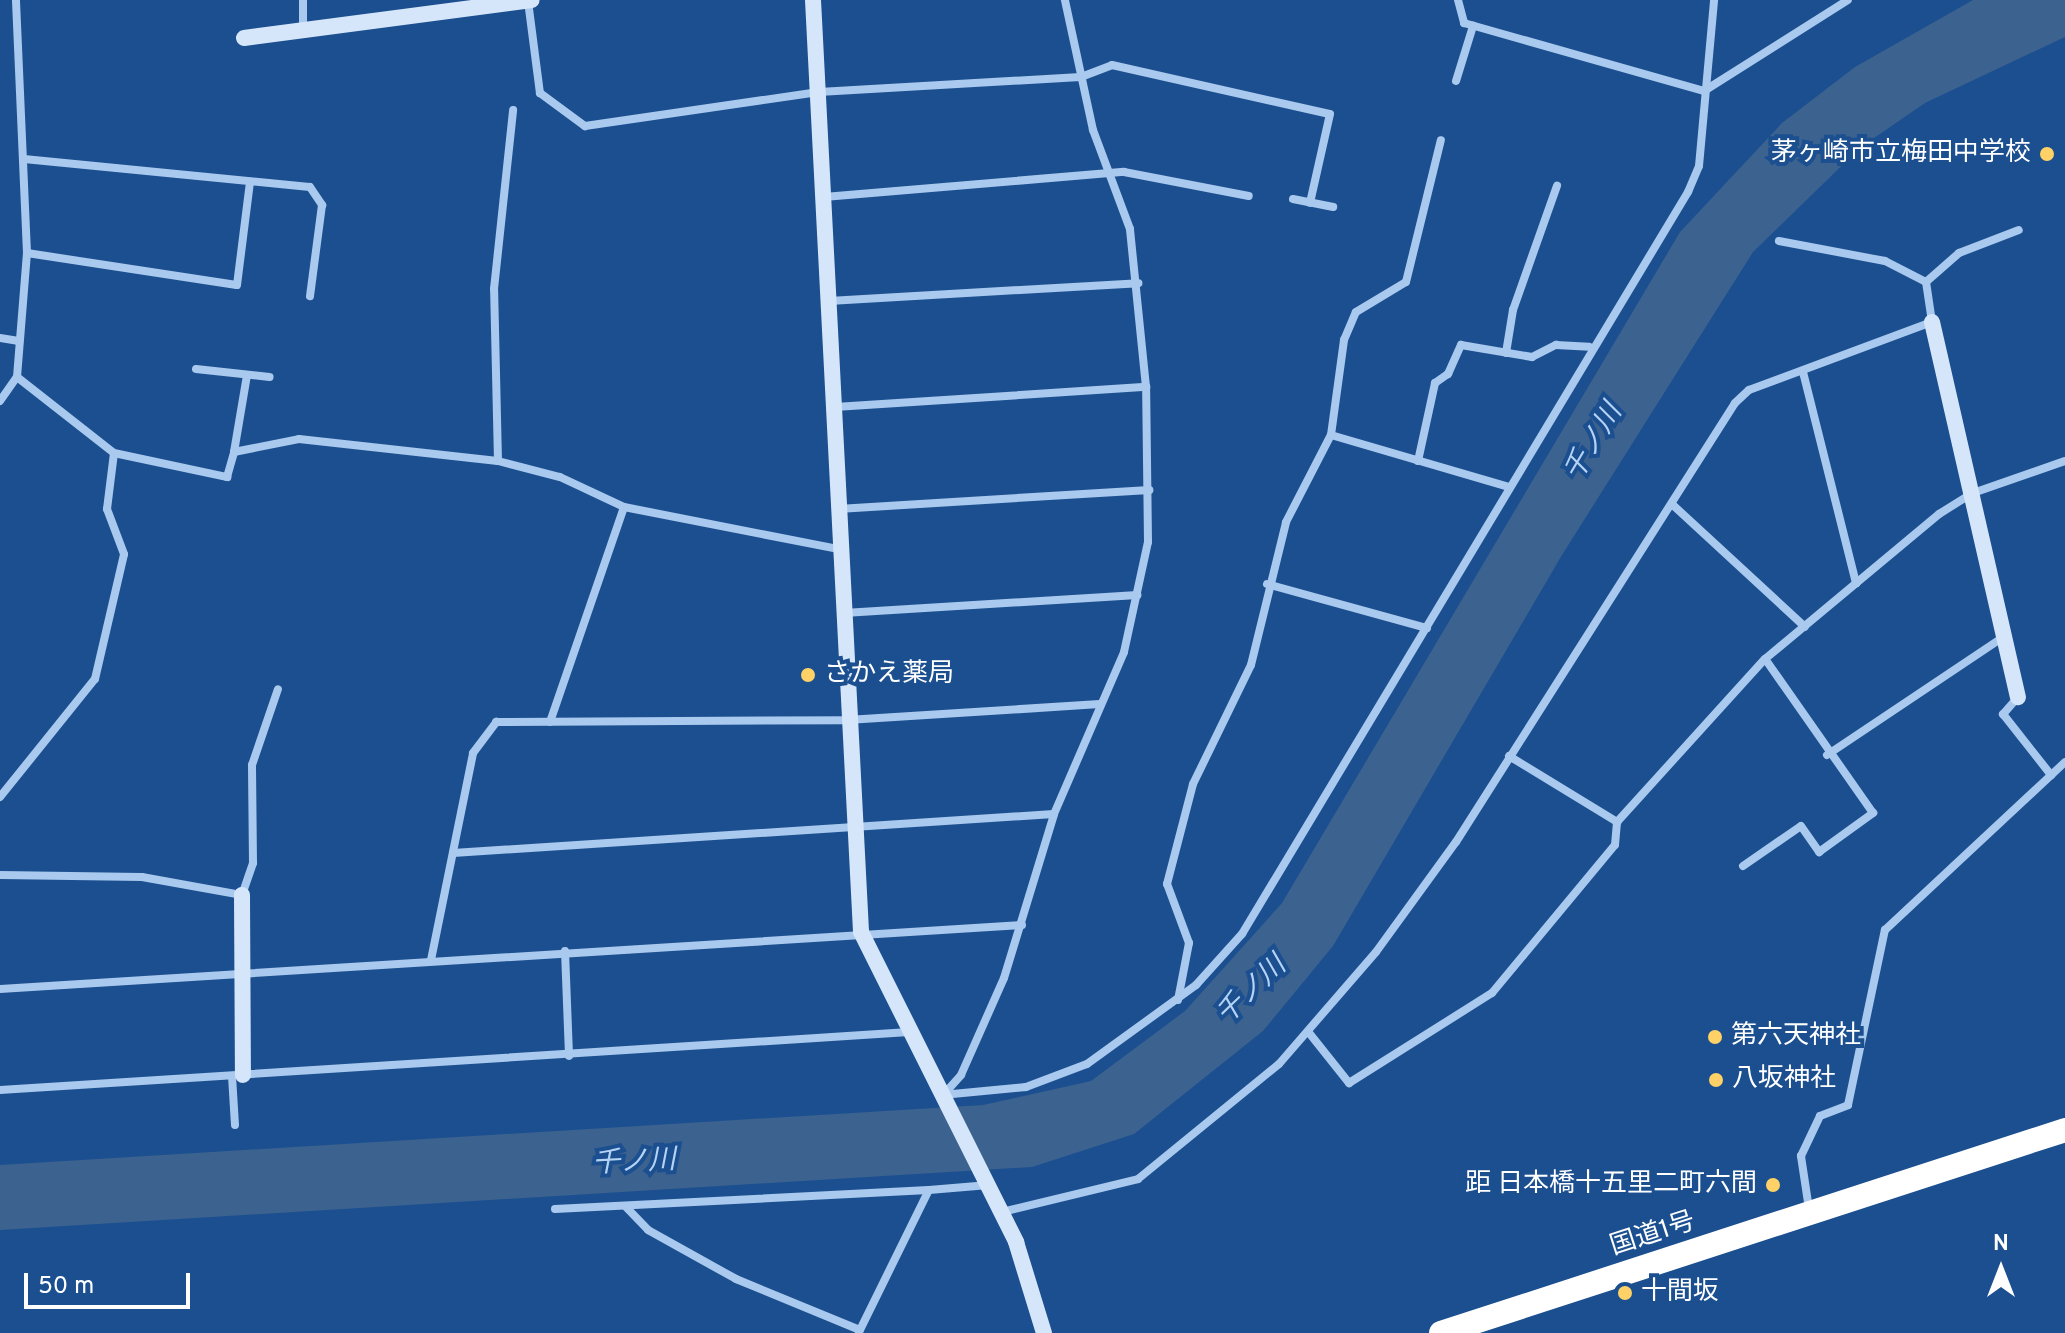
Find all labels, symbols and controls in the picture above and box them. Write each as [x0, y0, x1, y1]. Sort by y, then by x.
place label: 茅ヶ崎市立梅田中学校 [1771, 138, 2031, 170]
marker: 茅ヶ崎市立梅田中学校 [2038, 145, 2056, 163]
water label: 千ノ川 [1558, 398, 1630, 488]
place label: さかえ薬局 [824, 659, 954, 691]
marker: さかえ薬局 [799, 666, 817, 684]
water label: 千ノ川 [1210, 950, 1294, 1032]
place label: 第六天神社 [1731, 1021, 1861, 1053]
marker: 第六天神社 [1706, 1028, 1724, 1046]
place label: 八坂神社 [1732, 1064, 1836, 1096]
marker: 八坂神社 [1707, 1071, 1725, 1089]
water label: 千ノ川 [591, 1144, 677, 1182]
place label: 距 日本橋十五里二町六間 [1465, 1169, 1757, 1201]
marker: 距 日本橋十五里二町六間 [1764, 1176, 1782, 1194]
street label: 国道1号 [1606, 1207, 1700, 1263]
north arrow [1961, 1229, 2041, 1309]
text: N [1993, 1231, 2009, 1258]
scale bar [28, 1257, 194, 1307]
text: 50 m [38, 1272, 94, 1302]
place label: 十間坂 [1641, 1277, 1719, 1309]
marker: 十間坂 [1616, 1284, 1634, 1302]

